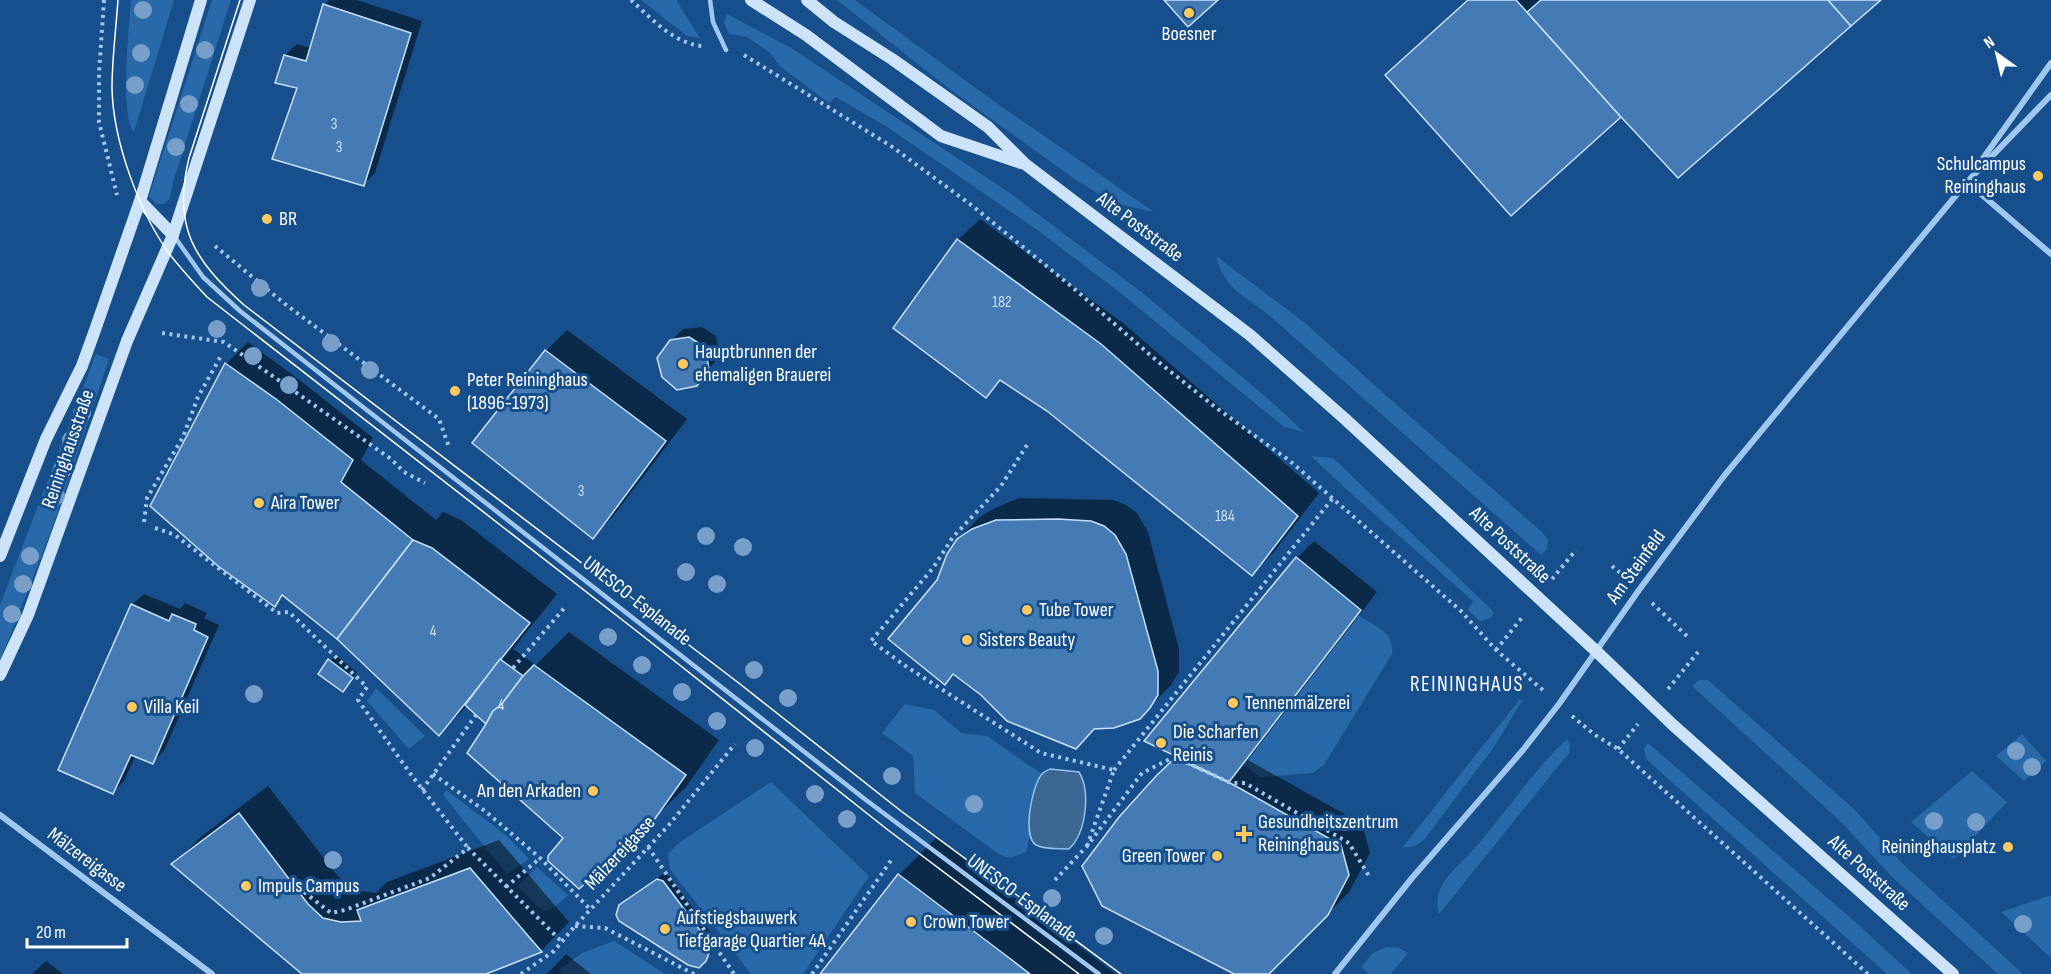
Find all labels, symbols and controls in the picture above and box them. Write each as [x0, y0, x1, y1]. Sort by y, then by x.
marker: Boesner [1182, 6, 1196, 20]
place label: Boesner [1162, 22, 1217, 46]
north arrow [1967, 24, 2027, 84]
text: N [1981, 33, 1998, 53]
house number: 3 [331, 115, 337, 134]
house number: 3 [336, 138, 342, 157]
place label: Schulcampus Reininghaus [1937, 152, 2026, 199]
marker: Schulcampus Reininghaus [2031, 169, 2045, 183]
street label: Alte Poststraße [1091, 186, 1188, 267]
place label: BR [279, 207, 297, 231]
marker: BR [260, 212, 274, 226]
house number: 182 [992, 293, 1012, 312]
place label: Hauptbrunnen der ehemaligen Brauerei [695, 340, 831, 387]
marker: Hauptbrunnen der ehemaligen Brauerei [676, 357, 690, 371]
place label: Peter Reininghaus (1896-1973) [467, 368, 588, 415]
marker: Peter Reininghaus (1896-1973) [448, 384, 462, 398]
street label: Reininghausstraße [36, 386, 100, 512]
house number: 3 [578, 482, 584, 501]
place label: Aira Tower [270, 491, 340, 515]
marker: Aira Tower [252, 496, 266, 510]
street label: Alte Poststraße [1464, 501, 1556, 589]
house number: 184 [1215, 507, 1235, 526]
street label: Am Steinfeld [1601, 525, 1671, 609]
street label: UNESCO-Esplanade [578, 551, 696, 651]
place label: Tube Tower [1039, 598, 1114, 622]
marker: Tube Tower [1020, 603, 1034, 617]
house number: 4 [430, 622, 437, 641]
place label: Sisters Beauty [979, 628, 1075, 652]
marker: Sisters Beauty [960, 633, 974, 647]
district label: REININGHAUS [1410, 672, 1524, 697]
place label: Tennenmälzerei [1245, 691, 1350, 715]
place label: Villa Keil [144, 695, 199, 719]
house number: 4 [498, 696, 505, 715]
marker: Tennenmälzerei [1226, 696, 1240, 710]
marker: Villa Keil [125, 700, 139, 714]
place label: Die Scharfen Reinis [1173, 720, 1259, 767]
marker: Die Scharfen Reinis [1154, 736, 1168, 750]
place label: An den Arkaden [476, 779, 581, 803]
marker: An den Arkaden [586, 784, 600, 798]
place label: Gesundheitszentrum Reininghaus [1258, 810, 1398, 857]
street label: Mälzereigasse [580, 811, 660, 895]
street label: Mälzereigasse [43, 822, 131, 898]
marker: Gesundheitszentrum Reininghaus [1235, 825, 1253, 843]
street label: Alte Poststraße [1822, 829, 1915, 916]
place label: Reininghausplatz [1882, 835, 1996, 859]
marker: Reininghausplatz [2001, 840, 2015, 854]
place label: Green Tower [1122, 844, 1205, 868]
street label: UNESCO-Esplanade [962, 849, 1082, 947]
marker: Green Tower [1210, 849, 1224, 863]
place label: Impuls Campus [258, 874, 359, 898]
marker: Impuls Campus [239, 879, 253, 893]
place label: Aufstiegsbauwerk Tiefgarage Quartier 4A [676, 906, 826, 953]
place label: Crown Tower [923, 910, 1009, 934]
scale bar [27, 911, 128, 949]
marker: Crown Tower [904, 915, 918, 929]
text: 20 m [36, 922, 66, 943]
marker: Aufstiegsbauwerk Tiefgarage Quartier 4A [658, 922, 672, 936]

